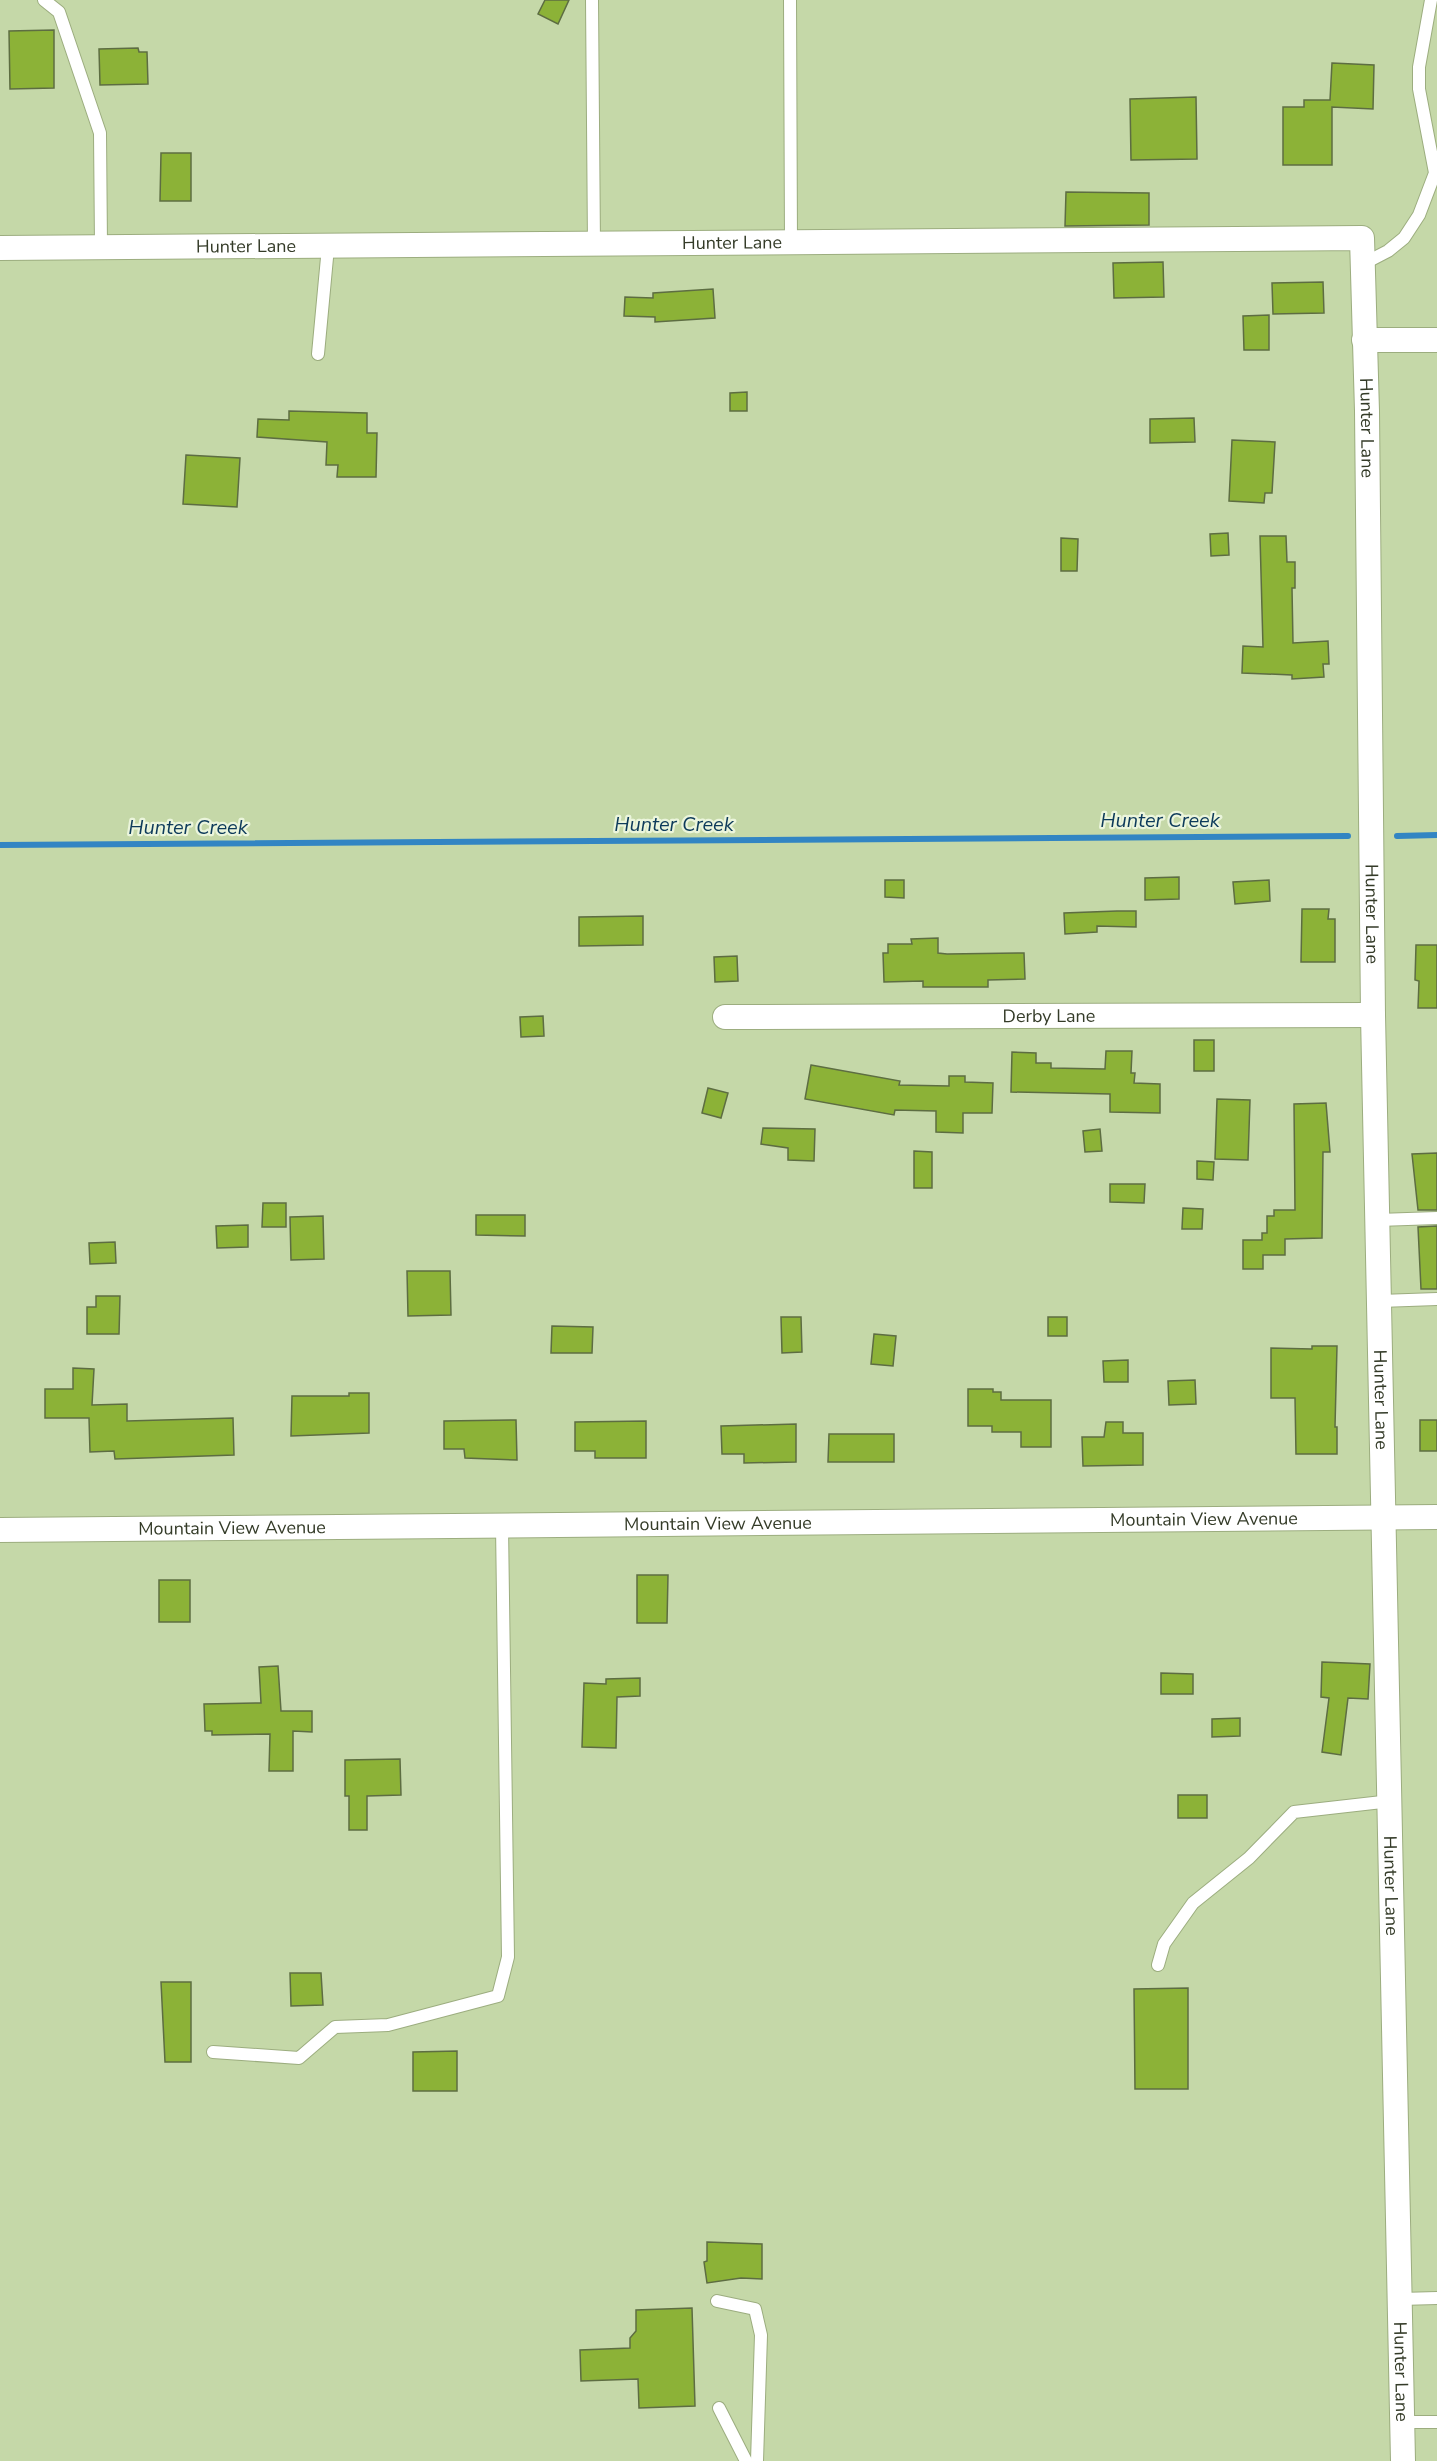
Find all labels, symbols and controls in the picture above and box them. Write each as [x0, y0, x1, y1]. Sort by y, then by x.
street label: Hunter Lane [682, 230, 782, 255]
street label: Hunter Lane [196, 234, 296, 259]
street label: Hunter Lane [1354, 378, 1380, 478]
water label: Hunter Creek [1100, 807, 1221, 834]
water label: Hunter Creek [614, 811, 735, 838]
water label: Hunter Creek [128, 814, 249, 841]
street label: Hunter Lane [1359, 864, 1384, 964]
street label: Derby Lane [1003, 1004, 1095, 1028]
street label: Hunter Lane [1368, 1350, 1394, 1450]
street label: Mountain View Avenue [1110, 1506, 1298, 1532]
street label: Mountain View Avenue [624, 1511, 812, 1536]
street label: Mountain View Avenue [138, 1515, 326, 1541]
street label: Hunter Lane [1378, 1835, 1404, 1936]
street label: Hunter Lane [1388, 2321, 1414, 2422]

